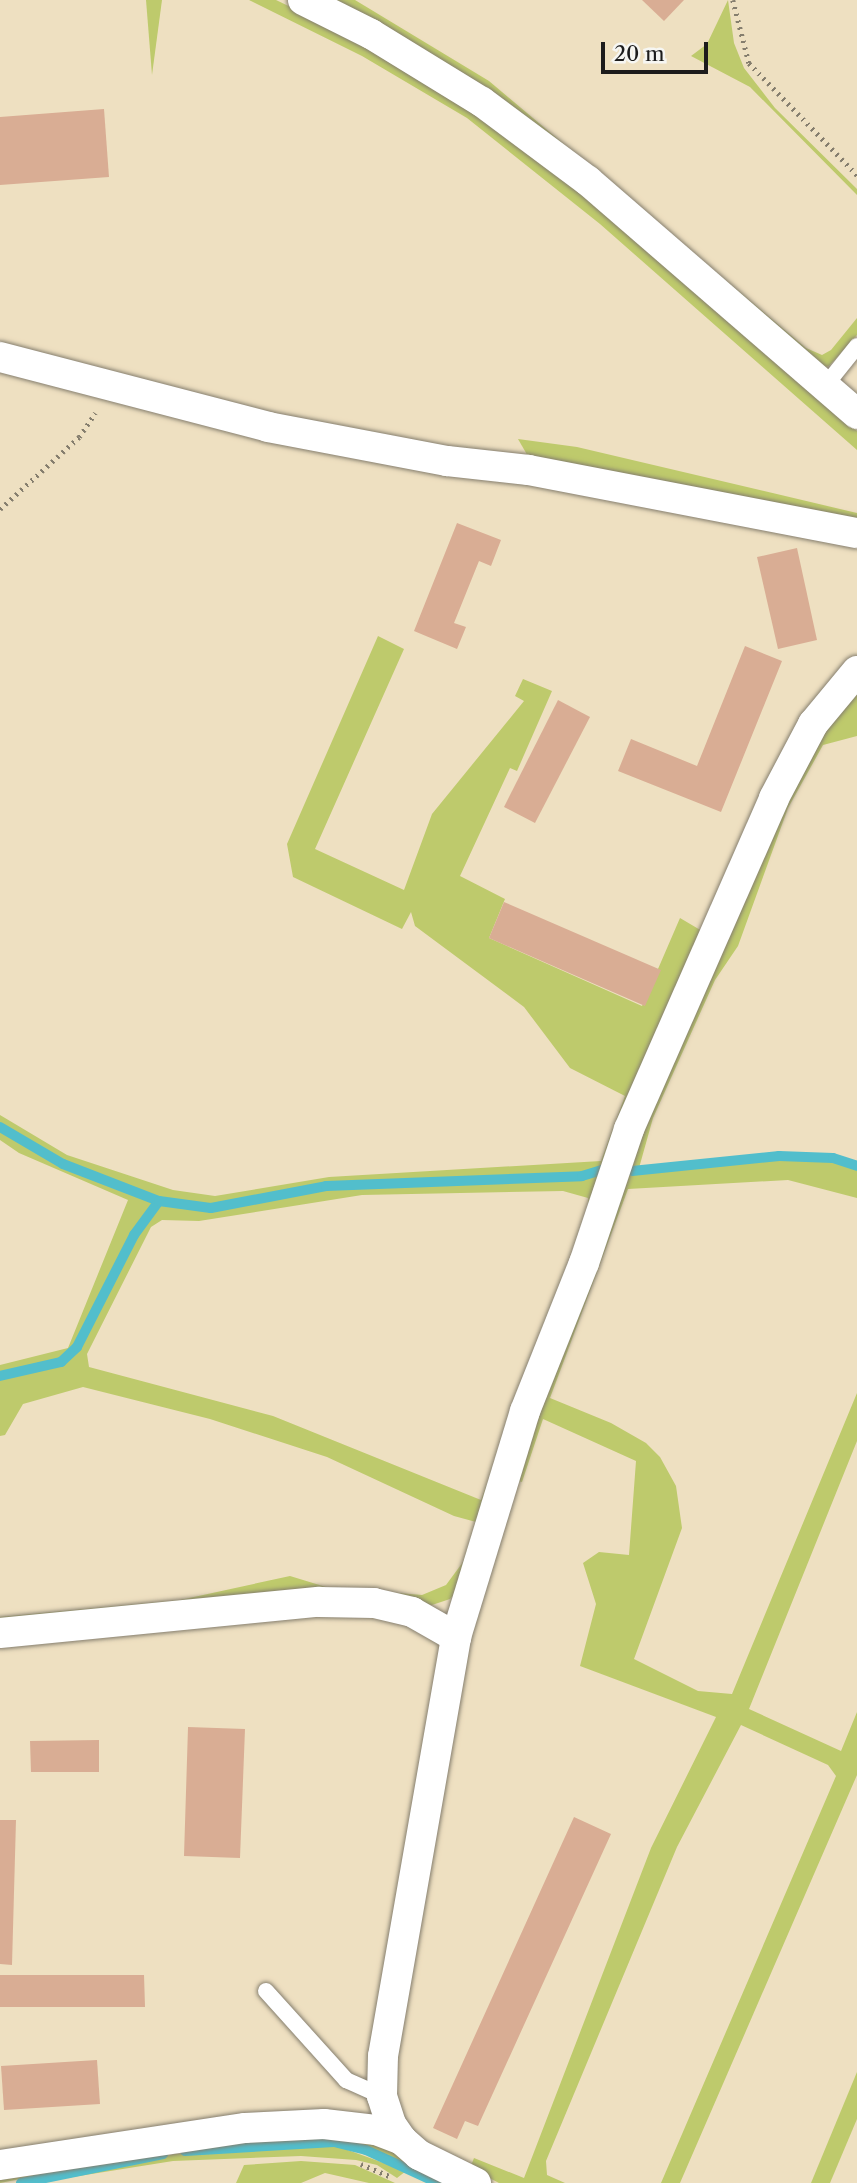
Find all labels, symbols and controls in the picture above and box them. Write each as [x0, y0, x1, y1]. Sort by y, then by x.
scale bar [605, 28, 712, 72]
text: 20 m [614, 41, 665, 66]

